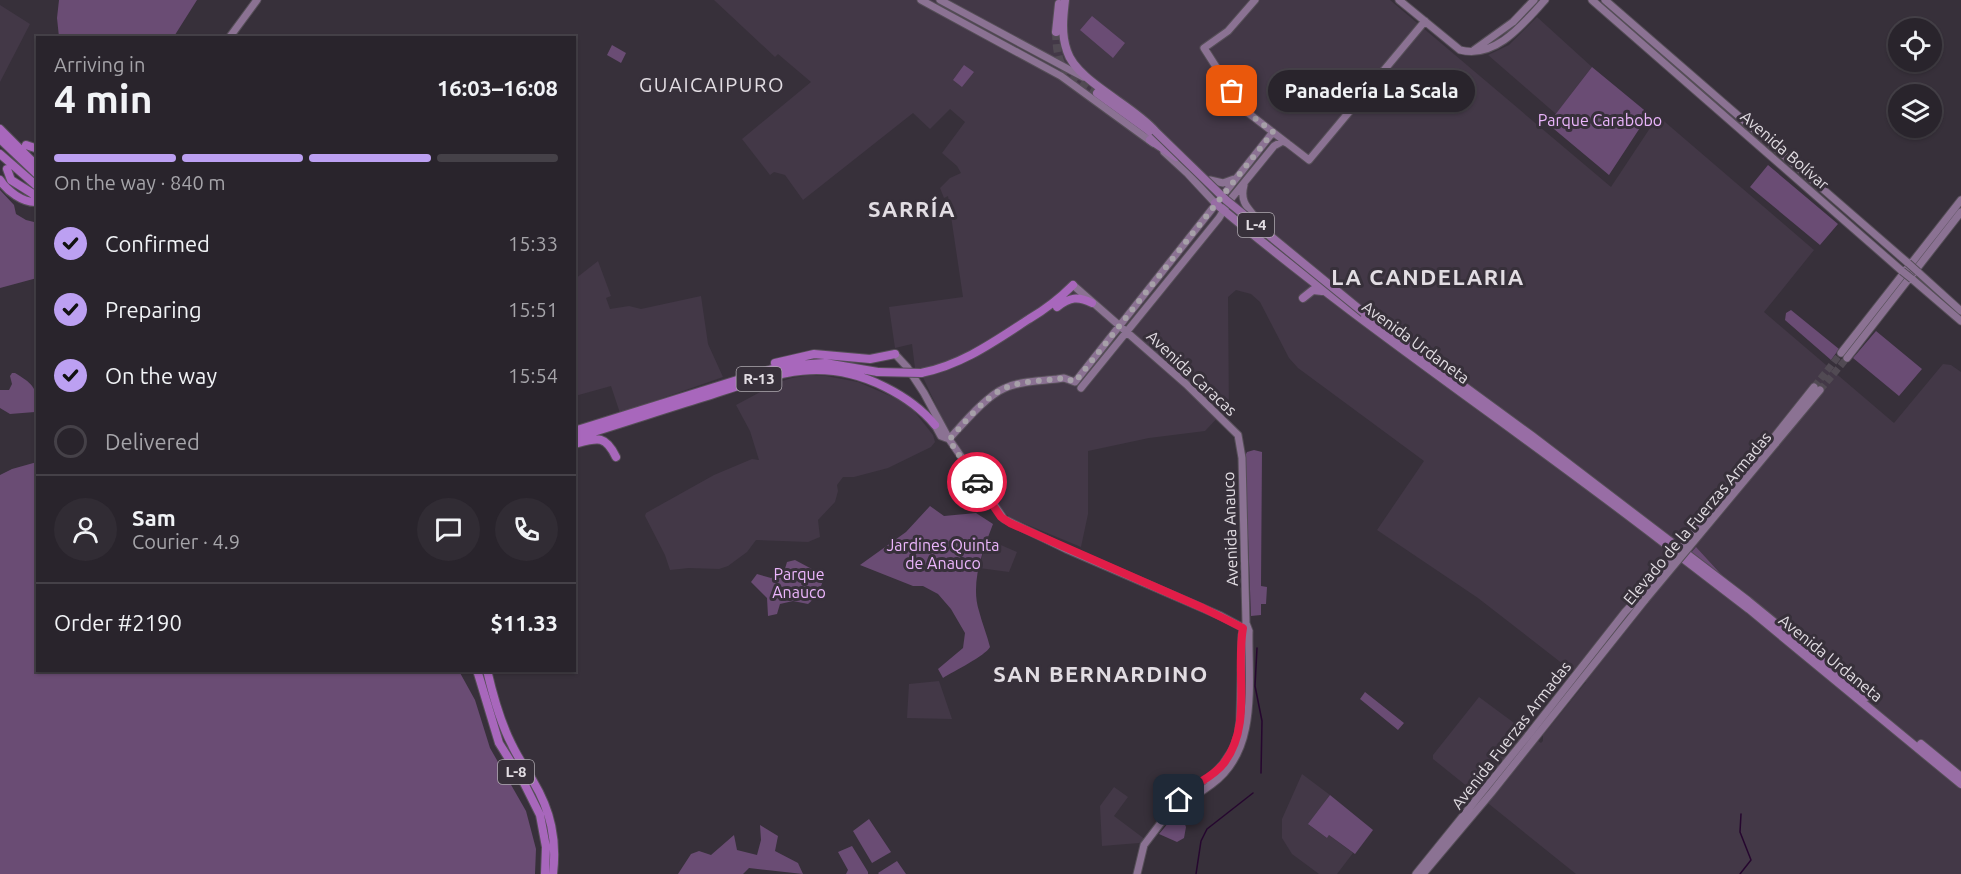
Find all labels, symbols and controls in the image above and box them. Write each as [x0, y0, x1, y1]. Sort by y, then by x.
map controls [1888, 18, 1942, 138]
button: locate [1888, 18, 1942, 72]
text: Arriving in [54, 53, 145, 76]
pin [1206, 65, 1257, 116]
callout: Panadería La Scala [1268, 70, 1475, 112]
district label: GUAICAIPURO [639, 73, 785, 96]
icon: bag [1215, 74, 1248, 107]
text: 16:03–16:08 [437, 75, 558, 100]
text: 4 min [54, 77, 153, 120]
text: Panadería La Scala [1284, 79, 1459, 102]
button: layers [1888, 84, 1942, 138]
street label: Avenida Bolívar [1737, 107, 1833, 193]
park label: Parque Carabobo [1538, 111, 1662, 129]
text: On the way · 840 m [54, 171, 226, 194]
district label: SARRÍA [868, 196, 956, 221]
road number: L-4 [1238, 213, 1274, 237]
icon: check [54, 227, 87, 260]
text: Confirmed [105, 231, 210, 256]
text: 15:33 [508, 232, 558, 255]
district label: LA CANDELARIA [1331, 264, 1525, 289]
icon: check [54, 293, 87, 326]
text: Preparing [105, 297, 202, 322]
street label: Avenida Urdaneta [1359, 297, 1473, 387]
text: 15:51 [508, 298, 558, 321]
street label: Avenida Caracas [1143, 327, 1241, 419]
icon: check [54, 359, 87, 392]
text: On the way [105, 363, 217, 388]
text: 15:54 [508, 364, 558, 387]
road number: R-13 [736, 367, 782, 391]
street label: Elevado de la Fuerzas Armadas [1619, 428, 1775, 608]
text: Delivered [105, 429, 200, 454]
courier [947, 452, 1007, 512]
icon: car [961, 466, 994, 499]
street label: Avenida Anauco [1219, 471, 1241, 587]
button: person [54, 498, 117, 561]
button: chat [417, 498, 480, 561]
button: phone [495, 498, 558, 561]
text: Sam [132, 505, 176, 530]
text: Courier · 4.9 [132, 530, 240, 553]
park label: Jardines Quinta de Anauco [886, 536, 1000, 572]
park label: Parque Anauco [772, 565, 826, 601]
text: Order #2190 [54, 610, 182, 635]
text: $11.33 [491, 610, 558, 635]
street label: Avenida Urdaneta [1776, 611, 1886, 705]
street label: Avenida Fuerzas Armadas [1448, 658, 1574, 812]
district label: SAN BERNARDINO [993, 661, 1209, 686]
road number: L-8 [498, 760, 534, 784]
pin [1153, 774, 1204, 825]
icon: home [1162, 783, 1195, 816]

